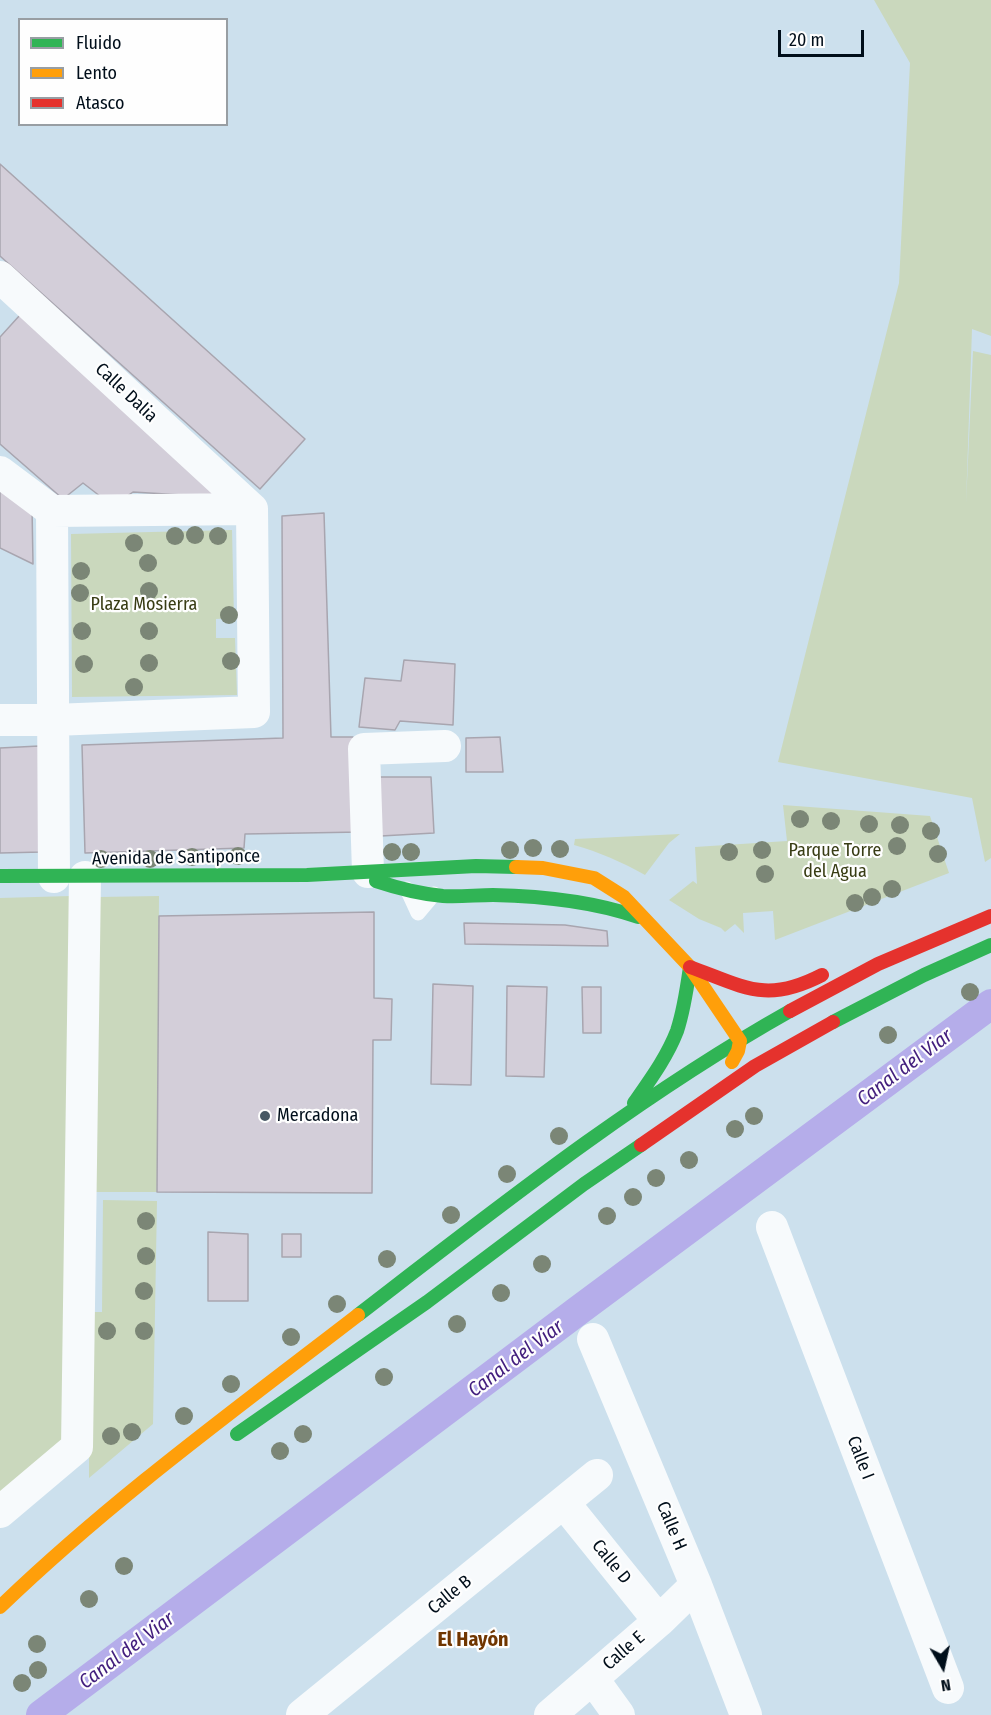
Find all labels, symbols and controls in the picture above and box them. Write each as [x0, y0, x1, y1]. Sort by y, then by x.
legend [18, 18, 228, 126]
scale bar [781, 18, 866, 56]
text: 20 m [789, 29, 824, 51]
text: Fluido [76, 32, 122, 54]
text: Lento [76, 62, 117, 84]
text: Atasco [76, 92, 124, 114]
street label: Calle Dalia [90, 359, 162, 427]
park label: Plaza Mosierra [91, 594, 197, 616]
park label: Parque Torre del Agua [788, 840, 882, 882]
street label: Avenida de Santiponce [92, 846, 260, 870]
water label: Canal del Viar [853, 1024, 957, 1112]
place label: Mercadona [277, 1105, 358, 1127]
marker: Mercadona [258, 1109, 272, 1123]
water label: Canal del Viar [464, 1315, 568, 1403]
street label: Calle I [842, 1433, 878, 1483]
street label: Calle H [651, 1498, 691, 1554]
street label: Calle D [587, 1536, 635, 1588]
street label: Calle B [424, 1571, 476, 1619]
water label: Canal del Viar [75, 1607, 179, 1695]
street label: Calle E [599, 1627, 649, 1675]
district label: El Hayón [437, 1628, 509, 1652]
north arrow [913, 1637, 973, 1697]
text: N [940, 1675, 952, 1695]

